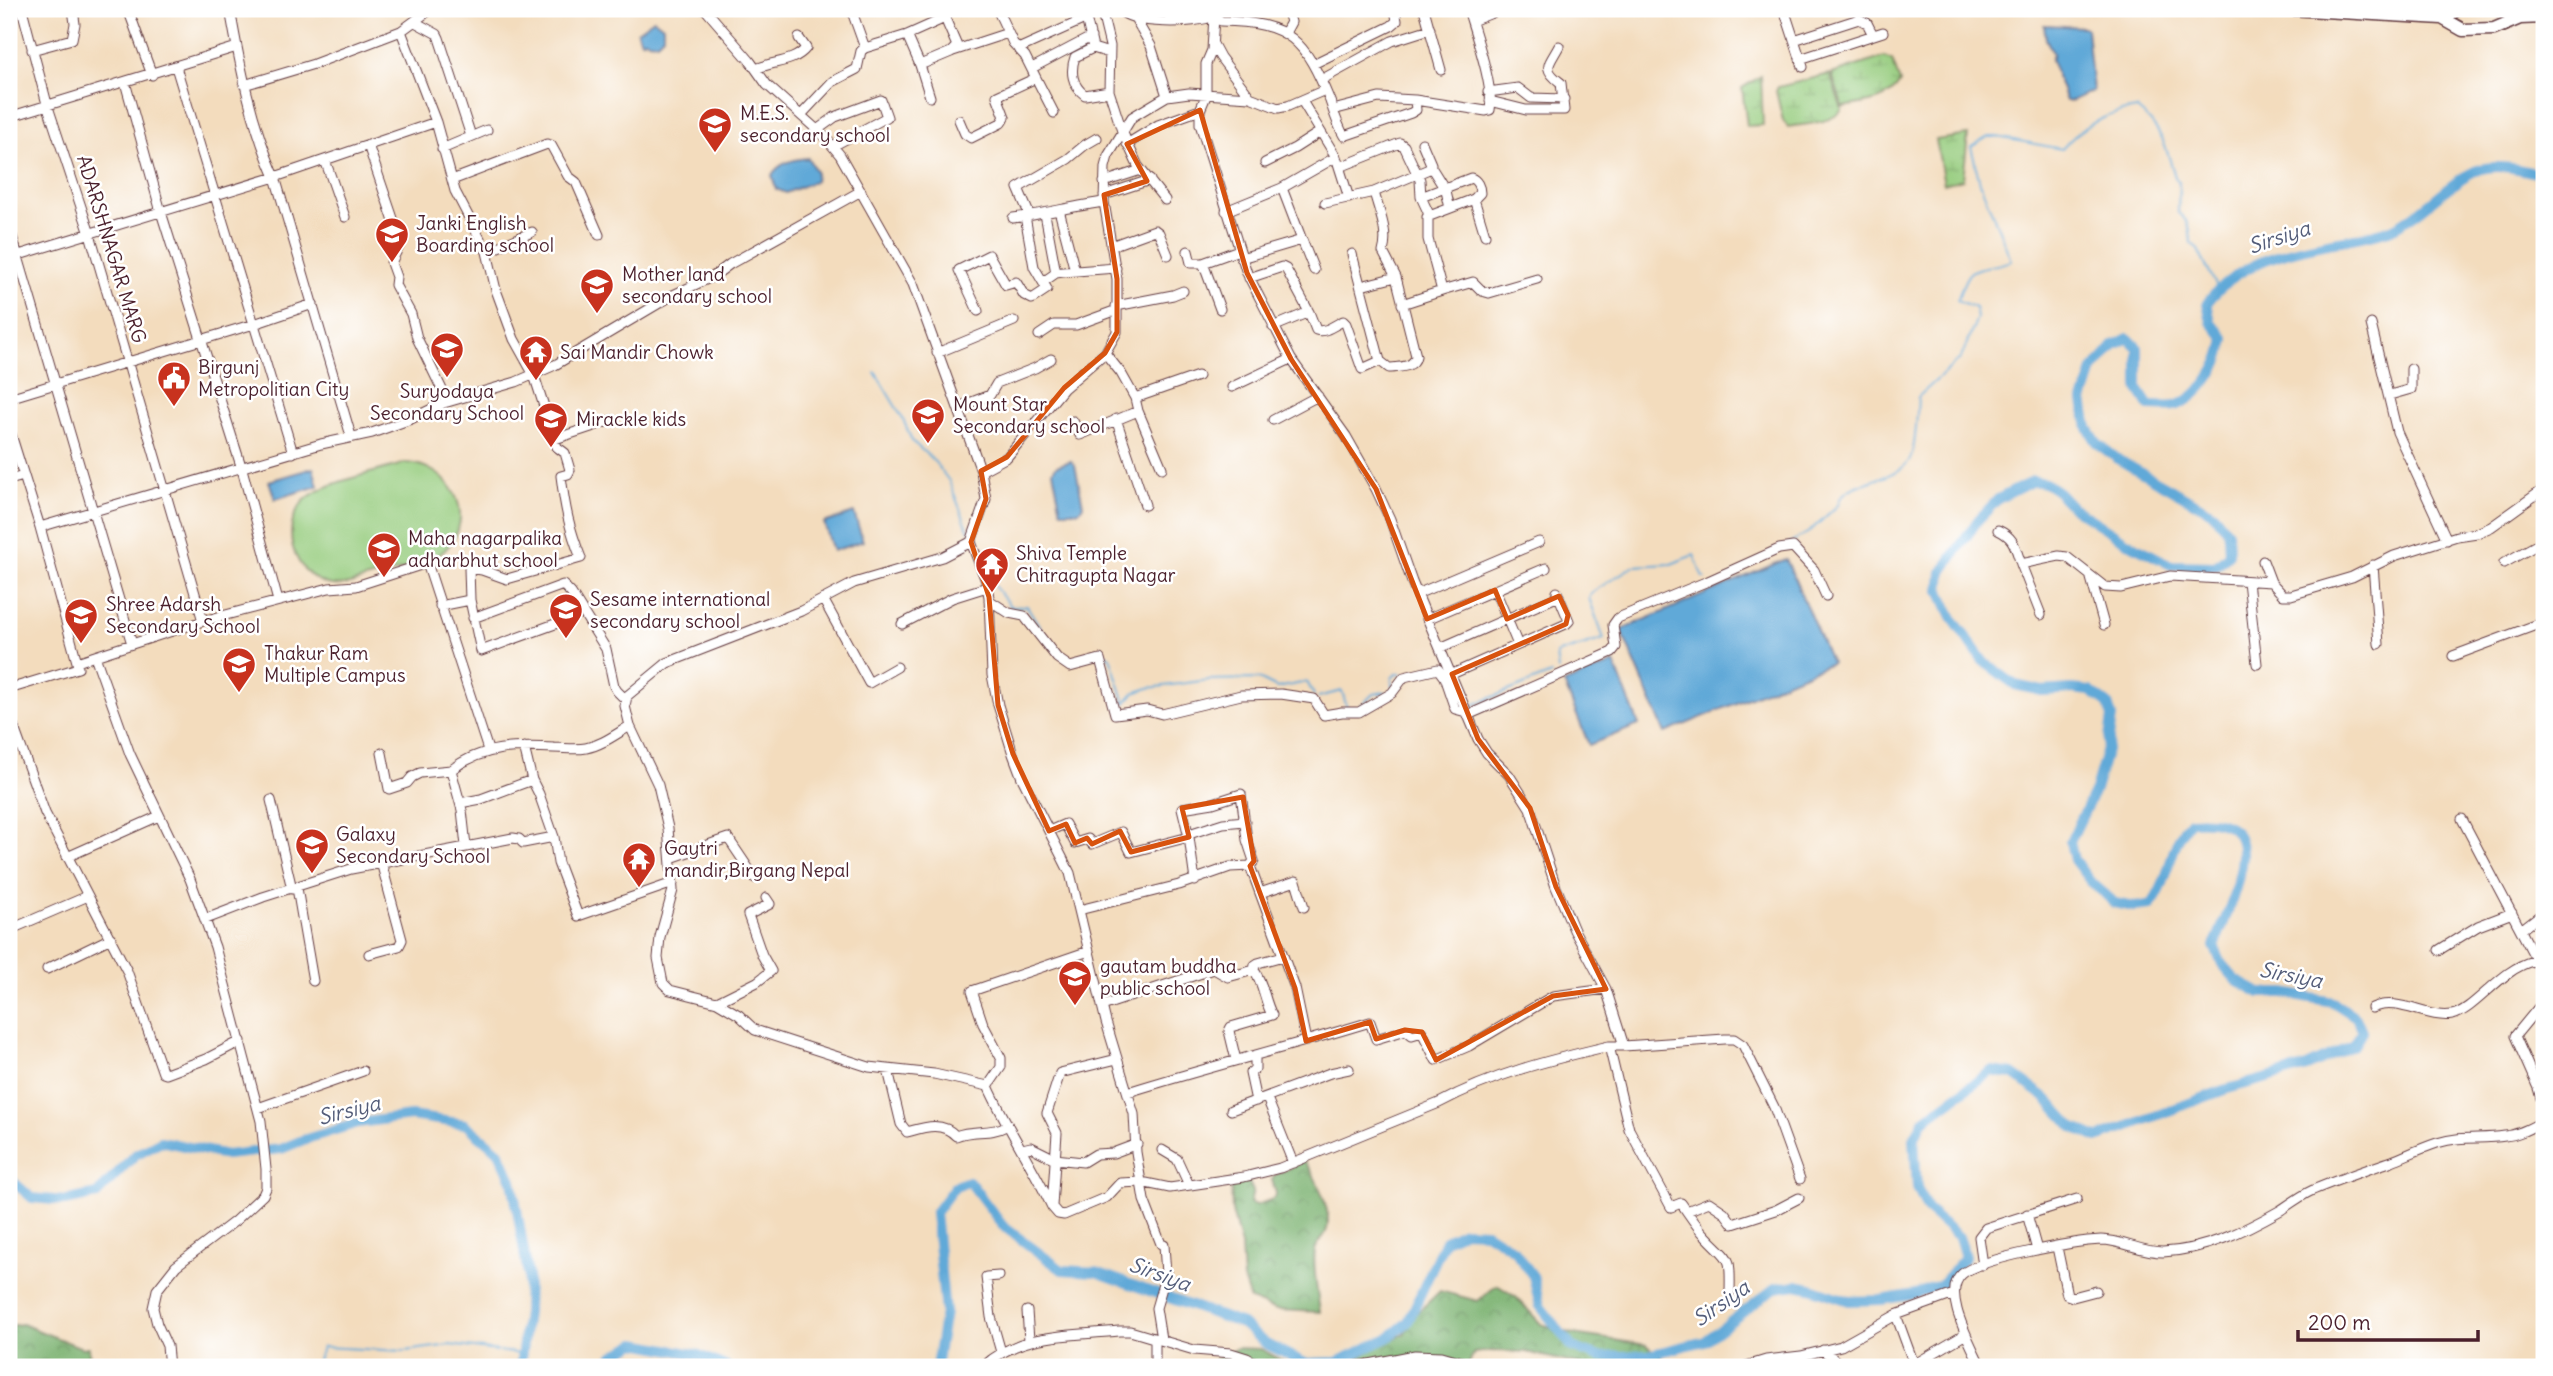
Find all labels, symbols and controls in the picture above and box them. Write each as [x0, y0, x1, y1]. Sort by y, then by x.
place label: M.E.S. secondary school [740, 101, 890, 147]
school or university icon: M.E.S. secondary school [696, 105, 734, 154]
street label: ADARSHNAGAR MARG [72, 152, 152, 346]
place label: Janki English Boarding school [416, 211, 554, 257]
water label: Sirsiya [2245, 214, 2314, 260]
school or university icon: Janki English Boarding school [373, 215, 411, 264]
place label: Mother land secondary school [622, 262, 772, 308]
school or university icon: Mother land secondary school [578, 266, 616, 315]
school or university icon: Suryodaya Secondary School [428, 330, 466, 379]
temple icon: Sai Mandir Chowk [517, 333, 555, 382]
place label: Sai Mandir Chowk [560, 340, 714, 364]
place label: Birgunj Metropolitian City [198, 355, 349, 401]
public building icon: Birgunj Metropolitian City [155, 359, 193, 408]
place label: Suryodaya Secondary School [370, 379, 524, 425]
place label: Mount Star Secondary school [953, 392, 1105, 438]
school or university icon: Mount Star Secondary school [909, 396, 947, 445]
school or university icon: Mirackle kids [532, 400, 570, 449]
place label: Mirackle kids [576, 407, 686, 431]
place label: Maha nagarpalika adharbhut school [408, 526, 562, 572]
school or university icon: Maha nagarpalika adharbhut school [365, 530, 403, 579]
place label: Shiva Temple Chitragupta Nagar [1016, 541, 1176, 587]
temple icon: Shiva Temple Chitragupta Nagar [973, 545, 1011, 594]
place label: Sesame international secondary school [590, 587, 770, 633]
school or university icon: Sesame international secondary school [547, 591, 585, 640]
place label: Shree Adarsh Secondary School [106, 592, 260, 638]
school or university icon: Shree Adarsh Secondary School [62, 596, 100, 645]
place label: Thakur Ram Multiple Campus [264, 641, 406, 687]
school or university icon: Thakur Ram Multiple Campus [220, 645, 258, 694]
place label: Galaxy Secondary School [336, 822, 490, 868]
school or university icon: Galaxy Secondary School [293, 826, 331, 875]
place label: Gaytri mandir,Birgang Nepal [664, 836, 850, 882]
temple icon: Gaytri mandir,Birgang Nepal [620, 840, 658, 889]
place label: gautam buddha public school [1100, 954, 1237, 1000]
water label: Sirsiya [2257, 956, 2326, 994]
school or university icon: gautam buddha public school [1056, 958, 1094, 1007]
water label: Sirsiya [315, 1089, 384, 1131]
water label: Sirsiya [1126, 1251, 1195, 1298]
water label: Sirsiya [1687, 1273, 1755, 1332]
scale bar [2298, 1299, 2478, 1343]
text: 200 m [2308, 1309, 2371, 1336]

